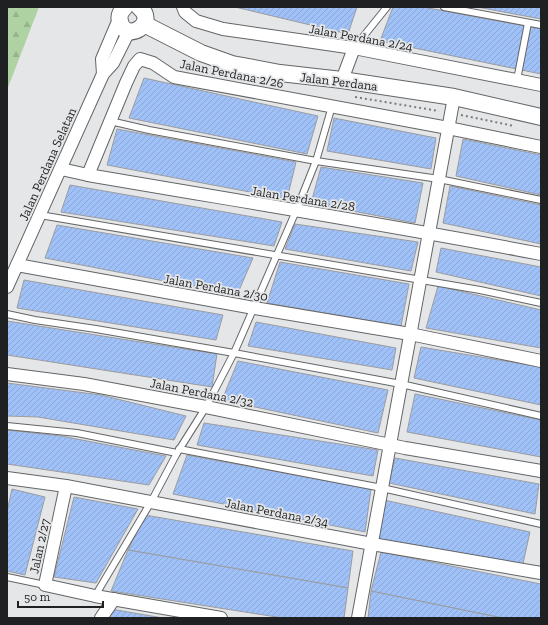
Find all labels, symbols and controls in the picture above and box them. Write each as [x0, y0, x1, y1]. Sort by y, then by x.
street label: Jalan Perdana 2/24 [308, 21, 414, 54]
street label: Jalan Perdana 2/26 [179, 56, 285, 91]
street label: Jalan Perdana [299, 69, 379, 94]
street label: Jalan Perdana Selatan [16, 105, 79, 223]
street label: Jalan Perdana 2/28 [250, 183, 356, 214]
street label: Jalan Perdana 2/30 [163, 271, 269, 304]
street label: Jalan Perdana 2/32 [149, 375, 255, 410]
street label: Jalan Perdana 2/34 [224, 495, 330, 530]
street label: Jalan 2/27 [26, 517, 53, 575]
scale bar [18, 583, 103, 609]
text: 50 m [24, 590, 51, 604]

